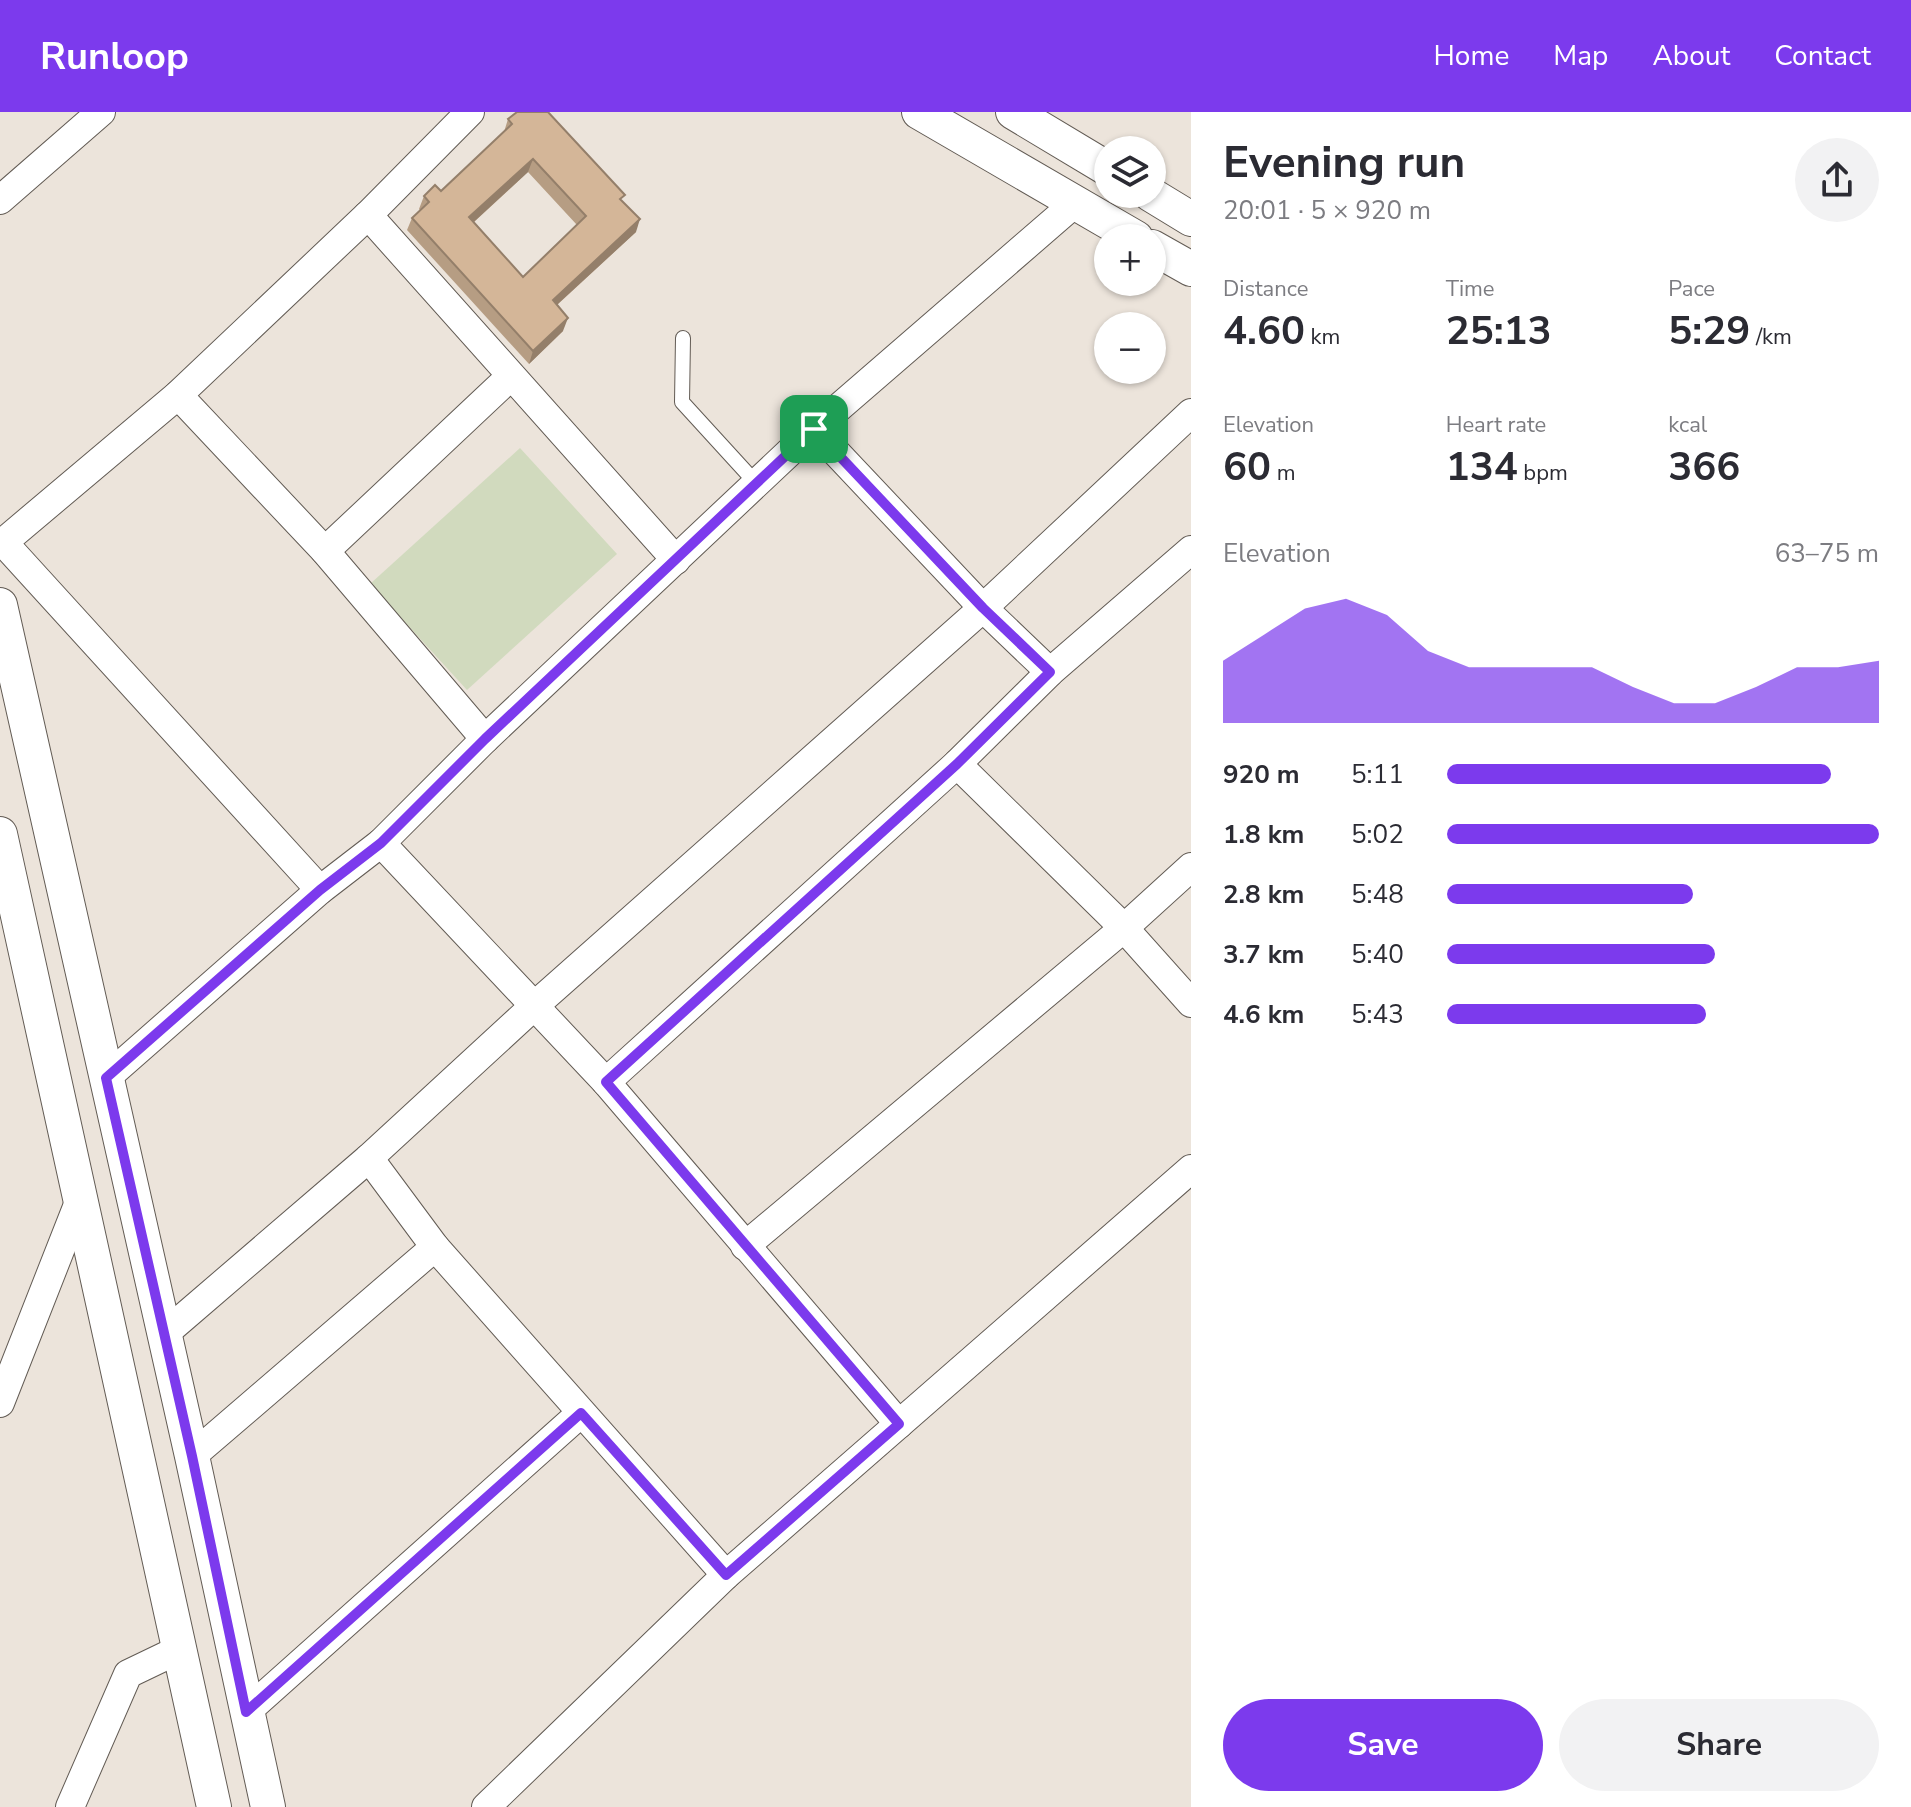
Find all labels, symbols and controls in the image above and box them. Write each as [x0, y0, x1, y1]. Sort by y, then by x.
text: Runloop [40, 31, 189, 82]
text: Home [1434, 37, 1509, 75]
text: Map [1553, 37, 1608, 75]
text: About [1652, 37, 1730, 75]
text: Contact [1774, 37, 1871, 75]
text: Evening run [1223, 133, 1465, 193]
map controls [1094, 136, 1166, 384]
button: layers [1094, 136, 1166, 208]
button: share [1795, 138, 1879, 222]
text: 20:01 · 5 × 920 m [1223, 193, 1431, 228]
button: + [1094, 224, 1166, 296]
text: Distance [1223, 274, 1308, 304]
text: Time [1446, 274, 1495, 304]
text: Pace [1668, 274, 1715, 304]
text: 4.60 [1223, 304, 1305, 358]
text: 25:13 [1446, 304, 1552, 358]
text: 5:29 [1668, 304, 1750, 358]
button: − [1094, 312, 1166, 384]
text: km [1305, 322, 1340, 352]
text: /km [1750, 322, 1792, 352]
pin [780, 395, 848, 463]
icon: arrive [792, 407, 836, 451]
text: Elevation [1223, 410, 1314, 440]
text: Heart rate [1446, 410, 1546, 440]
text: kcal [1668, 410, 1707, 440]
text: 60 [1223, 440, 1271, 494]
text: 134 [1446, 440, 1518, 494]
text: 366 [1668, 440, 1740, 494]
text: m [1271, 458, 1296, 488]
text: bpm [1518, 458, 1568, 488]
text: Elevation [1223, 536, 1331, 571]
text: 63–75 m [1775, 536, 1879, 571]
text: 920 m [1223, 757, 1300, 792]
text: 5:11 [1351, 757, 1404, 792]
text: 1.8 km [1223, 817, 1304, 852]
text: 5:02 [1351, 817, 1404, 852]
text: 2.8 km [1223, 877, 1304, 912]
text: 5:48 [1351, 877, 1404, 912]
text: 3.7 km [1223, 937, 1304, 972]
text: 5:40 [1351, 937, 1404, 972]
text: 4.6 km [1223, 997, 1304, 1032]
text: 5:43 [1351, 997, 1404, 1032]
button: Save [1223, 1699, 1543, 1791]
button: Share [1559, 1699, 1879, 1791]

